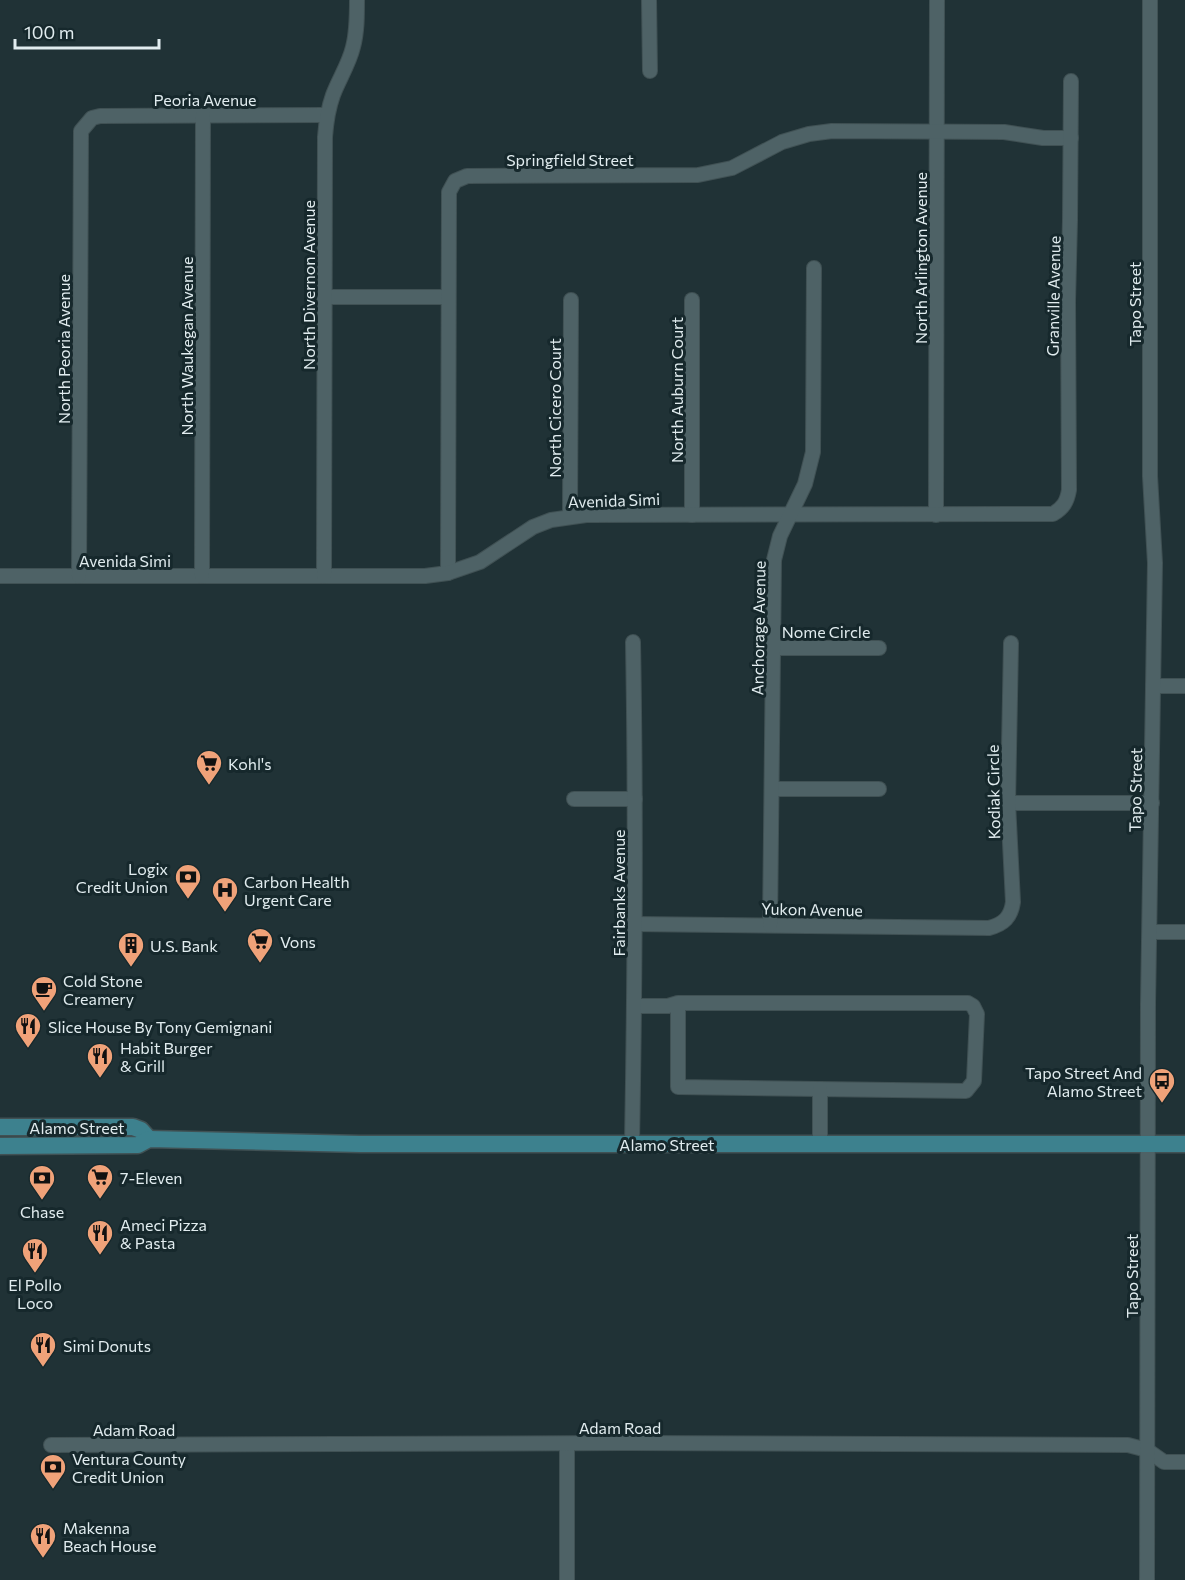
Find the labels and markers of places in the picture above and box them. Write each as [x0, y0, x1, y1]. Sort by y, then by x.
supermarket icon: Kohl's [194, 748, 224, 786]
place label: Kohl's [228, 754, 271, 773]
place label: Logix Credit Union [76, 859, 168, 896]
bank icon: Logix Credit Union [173, 862, 203, 900]
place label: Carbon Health Urgent Care [244, 872, 350, 909]
hospital icon: Carbon Health Urgent Care [210, 875, 240, 913]
supermarket icon: Vons [245, 926, 275, 964]
building icon: U.S. Bank [116, 930, 146, 968]
place label: Vons [280, 932, 316, 951]
place label: U.S. Bank [150, 936, 218, 955]
place label: Cold Stone Creamery [63, 971, 143, 1008]
cafe icon: Cold Stone Creamery [29, 974, 59, 1012]
restaurant icon: Slice House By Tony Gemignani [13, 1011, 43, 1049]
place label: Slice House By Tony Gemignani [48, 1017, 272, 1036]
place label: Habit Burger & Grill [120, 1038, 213, 1075]
restaurant icon: Habit Burger & Grill [85, 1041, 115, 1079]
place label: Tapo Street And Alamo Street [1025, 1063, 1142, 1100]
bus stop icon: Tapo Street And Alamo Street [1147, 1066, 1177, 1104]
supermarket icon: 7-Eleven [85, 1162, 115, 1200]
bank icon: Chase [27, 1163, 57, 1201]
place label: 7-Eleven [120, 1168, 183, 1187]
place label: Chase [20, 1202, 64, 1221]
place label: Ameci Pizza & Pasta [120, 1215, 207, 1252]
restaurant icon: Ameci Pizza & Pasta [85, 1218, 115, 1256]
restaurant icon: El Pollo Loco [20, 1236, 50, 1274]
place label: El Pollo Loco [8, 1275, 62, 1312]
restaurant icon: Simi Donuts [28, 1330, 58, 1368]
place label: Simi Donuts [63, 1336, 151, 1355]
place label: Ventura County Credit Union [72, 1449, 186, 1486]
bank icon: Ventura County Credit Union [38, 1452, 68, 1490]
place label: Makenna Beach House [63, 1518, 157, 1555]
restaurant icon: Makenna Beach House [28, 1521, 58, 1559]

